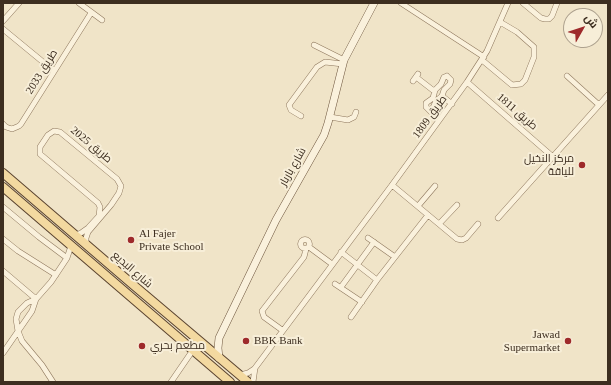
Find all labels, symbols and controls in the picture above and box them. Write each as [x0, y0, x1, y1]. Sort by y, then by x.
north arrow [563, 8, 603, 48]
text: ش [582, 12, 601, 30]
street label: طريق 2033 [23, 47, 61, 97]
street label: طريق 1811 [494, 91, 540, 133]
street label: طريق 1809 [410, 93, 450, 141]
street label: طريق 2025 [68, 124, 114, 166]
street label: شارع باربار [277, 145, 309, 189]
place label: مركز النخيل للياقة [524, 152, 574, 178]
marker: مركز النخيل للياقة [577, 160, 587, 170]
place label: Al Fajer Private School [139, 227, 203, 253]
marker: Al Fajer Private School [126, 235, 136, 245]
street label: شارع البديع [109, 249, 155, 291]
place label: Jawad Supermarket [504, 328, 560, 354]
place label: BBK Bank [254, 334, 303, 348]
marker: BBK Bank [241, 336, 251, 346]
marker: Jawad Supermarket [563, 336, 573, 346]
place label: مطعم بحري [150, 339, 205, 353]
marker: مطعم بحري [137, 341, 147, 351]

